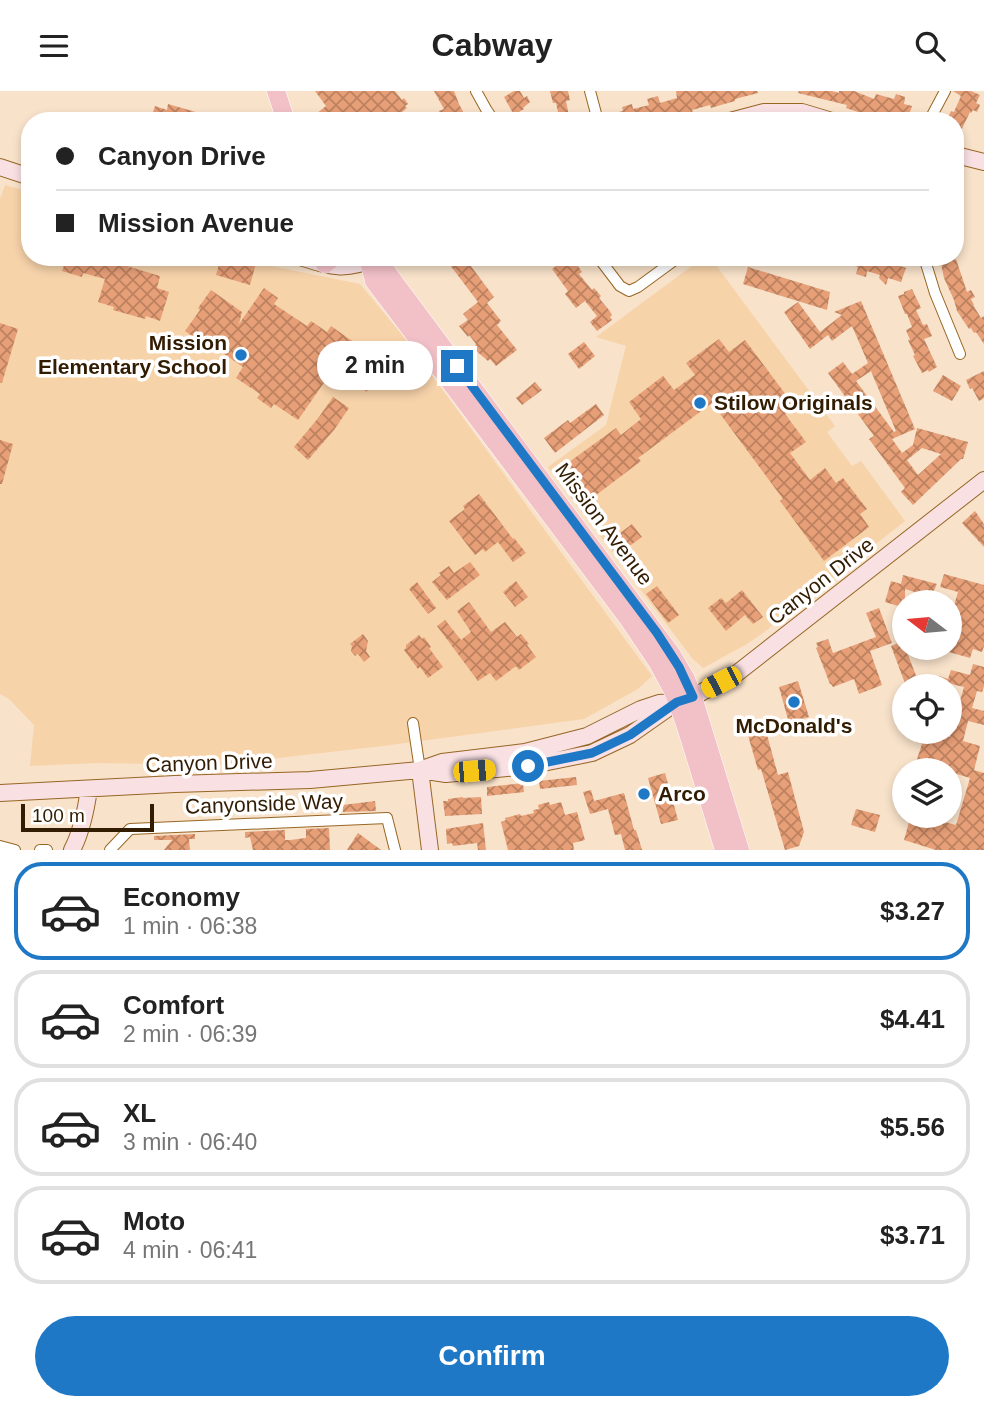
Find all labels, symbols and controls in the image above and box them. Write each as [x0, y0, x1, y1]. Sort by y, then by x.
icon: menu [35, 27, 73, 65]
text: Cabway [432, 27, 552, 63]
icon: search [911, 27, 949, 65]
text: Canyon Drive [98, 141, 266, 171]
text: Mission Avenue [98, 208, 294, 238]
place label: Mission Elementary School [38, 331, 227, 378]
callout: 2 min [317, 341, 433, 391]
marker: Mission Elementary School [233, 347, 249, 363]
route end [441, 350, 473, 382]
text: 2 min [345, 352, 405, 378]
place label: Stilow Originals [714, 391, 873, 414]
marker: Stilow Originals [692, 395, 708, 411]
street label: Mission Avenue [551, 458, 658, 589]
street label: Canyon Drive [763, 532, 878, 629]
north arrow [892, 590, 962, 660]
map controls [892, 590, 962, 828]
car [698, 663, 745, 701]
button: locate [892, 674, 962, 744]
marker: McDonald's [786, 694, 802, 710]
place label: McDonald's [735, 714, 853, 737]
street label: Canyon Drive [145, 749, 273, 776]
route start [512, 750, 544, 782]
button: layers [892, 758, 962, 828]
car [453, 759, 496, 783]
place label: Arco [658, 782, 706, 805]
marker: Arco [636, 786, 652, 802]
street label: Canyonside Way [185, 789, 344, 818]
scale bar [21, 801, 154, 833]
text: 100 m [32, 805, 85, 826]
icon: car [39, 880, 102, 943]
text: Economy [123, 882, 240, 912]
text: $3.27 [880, 896, 945, 926]
text: 1 min · 06:38 [123, 913, 257, 939]
icon: car [39, 988, 102, 1051]
text: Comfort [123, 990, 224, 1020]
text: $4.41 [880, 1004, 945, 1034]
text: 2 min · 06:39 [123, 1021, 257, 1047]
icon: car [39, 1096, 102, 1159]
text: XL [123, 1098, 156, 1128]
text: $5.56 [880, 1112, 945, 1142]
text: 3 min · 06:40 [123, 1129, 257, 1155]
icon: car [39, 1204, 102, 1267]
text: Moto [123, 1206, 185, 1236]
text: $3.71 [880, 1220, 945, 1250]
text: 4 min · 06:41 [123, 1237, 257, 1263]
button: Confirm [35, 1316, 949, 1396]

